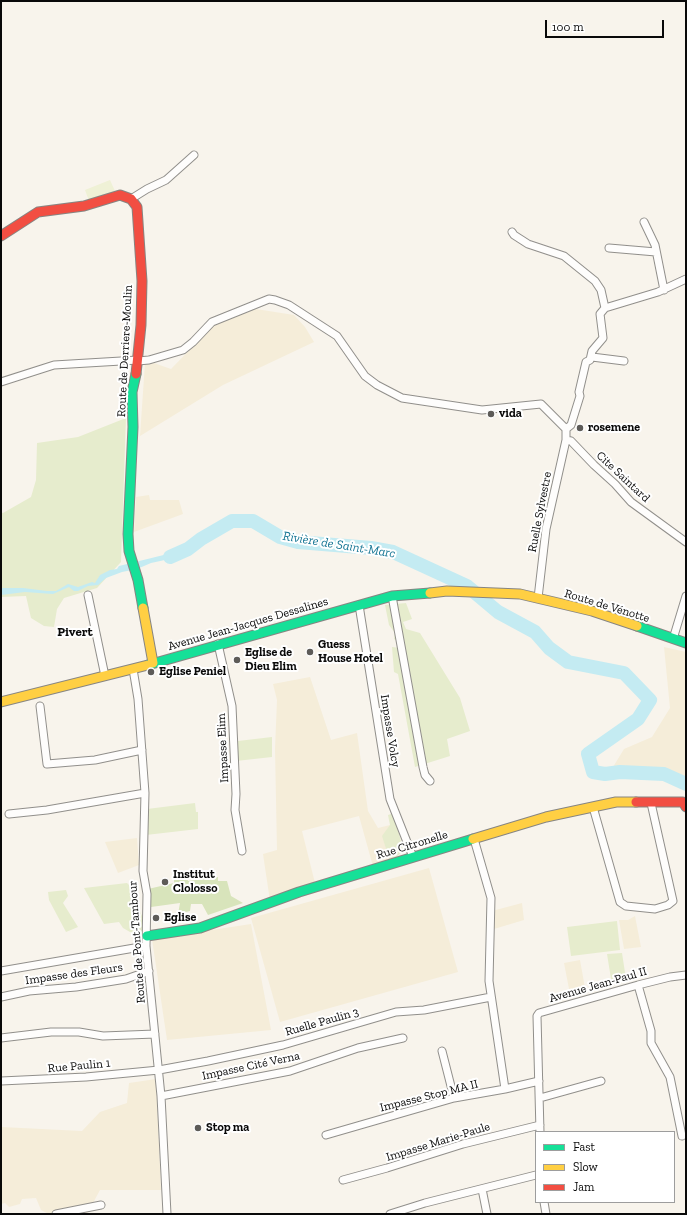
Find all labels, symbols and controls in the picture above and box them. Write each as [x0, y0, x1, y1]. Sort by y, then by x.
scale bar [547, 12, 666, 38]
text: 100 m [552, 20, 584, 34]
street label: Route de Derriere-Moulin [114, 285, 136, 417]
place label: vida [499, 407, 522, 421]
marker: vida [486, 409, 496, 419]
place label: rosemene [588, 421, 640, 435]
marker: rosemene [575, 423, 585, 433]
street label: Cite Saintard [593, 448, 653, 506]
street label: Ruelle Sylvestre [525, 470, 555, 554]
water label: Rivière de Saint-Marc [282, 528, 396, 562]
street label: Route de Vénotte [563, 586, 651, 626]
street label: Avenue Jean-Jacques Dessalines [166, 594, 330, 654]
district label: Pivert [57, 624, 93, 640]
place label: Guess House Hotel [318, 638, 383, 666]
place label: Eglise de Dieu Elim [245, 646, 297, 674]
marker: Guess House Hotel [305, 647, 315, 657]
marker: Eglise de Dieu Elim [232, 655, 242, 665]
place label: Eglise Peniel [159, 665, 226, 679]
marker: Eglise Peniel [146, 667, 156, 677]
street label: Impasse Volcy [377, 694, 403, 768]
street label: Impasse Elim [214, 713, 232, 783]
street label: Rue Citronelle [375, 827, 449, 863]
place label: Institut Clolosso [173, 868, 217, 896]
marker: Institut Clolosso [160, 877, 170, 887]
street label: Route de Pont-Tambour [126, 880, 148, 1004]
place label: Eglise [164, 911, 196, 925]
marker: Eglise [151, 913, 161, 923]
street label: Impasse des Fleurs [24, 960, 124, 988]
street label: Avenue Jean-Paul II [547, 964, 649, 1006]
street label: Ruelle Paulin 3 [284, 1005, 360, 1039]
street label: Impasse Cité Verna [201, 1049, 301, 1083]
street label: Rue Paulin 1 [47, 1056, 111, 1076]
street label: Impasse Stop MA II [378, 1077, 480, 1115]
street label: Impasse Marie-Paule [384, 1119, 492, 1165]
place label: Stop ma [206, 1121, 249, 1135]
marker: Stop ma [193, 1123, 203, 1133]
legend [535, 1131, 675, 1203]
text: Fast [573, 1140, 595, 1154]
text: Slow [573, 1160, 598, 1174]
text: Jam [573, 1180, 594, 1194]

